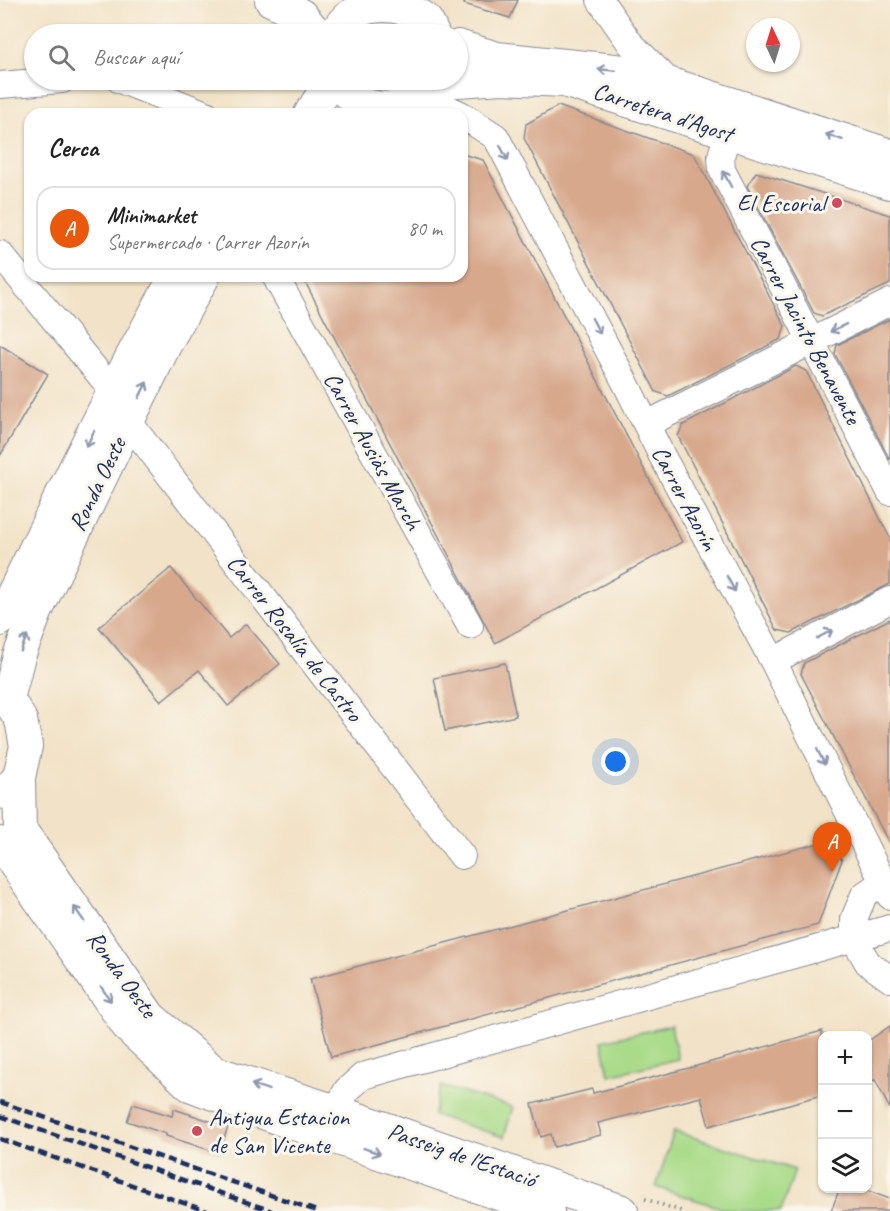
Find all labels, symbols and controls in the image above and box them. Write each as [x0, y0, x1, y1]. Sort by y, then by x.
north arrow [746, 18, 800, 72]
search box [24, 24, 468, 90]
icon: search [45, 41, 78, 74]
text: Buscar aquí [93, 43, 179, 71]
one-way arrow [598, 64, 618, 75]
street label: Carretera d'Agost [589, 75, 739, 150]
text: Cerca [48, 131, 98, 164]
one-way arrow [825, 131, 844, 142]
one-way arrow [499, 144, 511, 162]
one-way arrow [721, 171, 732, 189]
place label: El Escorial [737, 188, 829, 218]
marker: El Escorial [830, 196, 844, 210]
text: Minimarket [107, 202, 196, 230]
text: A [64, 216, 75, 241]
text: 80 m [408, 216, 442, 241]
text: Supermercado · Carrer Azorín [107, 230, 309, 255]
street label: Carrer Jacinto Benavente [744, 231, 869, 431]
one-way arrow [590, 316, 602, 334]
one-way arrow [829, 322, 847, 334]
street label: Carrer Ausiàs March [317, 367, 430, 537]
one-way arrow [137, 382, 149, 400]
street label: Ronda Oeste [62, 430, 133, 536]
one-way arrow [84, 430, 95, 448]
street label: Carrer Azorín [645, 441, 726, 556]
street label: Carrer Rosalía de Castro [221, 549, 370, 729]
one-way arrow [725, 575, 737, 592]
one-way arrow [815, 628, 833, 639]
one-way arrow [19, 634, 30, 653]
your location [601, 747, 630, 776]
one-way arrow [815, 748, 827, 766]
pin: A [812, 822, 852, 872]
one-way arrow [73, 907, 85, 923]
street label: Ronda Oeste [80, 925, 165, 1025]
one-way arrow [100, 986, 112, 1002]
map controls [818, 1031, 872, 1193]
button: + [818, 1031, 872, 1085]
one-way arrow [251, 1081, 270, 1092]
button: − [818, 1085, 872, 1139]
place label: Antigua Estacion de San Vicente [209, 1102, 350, 1160]
street label: Passeig de l'Estació [384, 1116, 543, 1196]
marker: Antigua Estacion de San Vicente [190, 1124, 204, 1138]
button: layers [818, 1139, 872, 1193]
one-way arrow [363, 1146, 382, 1157]

